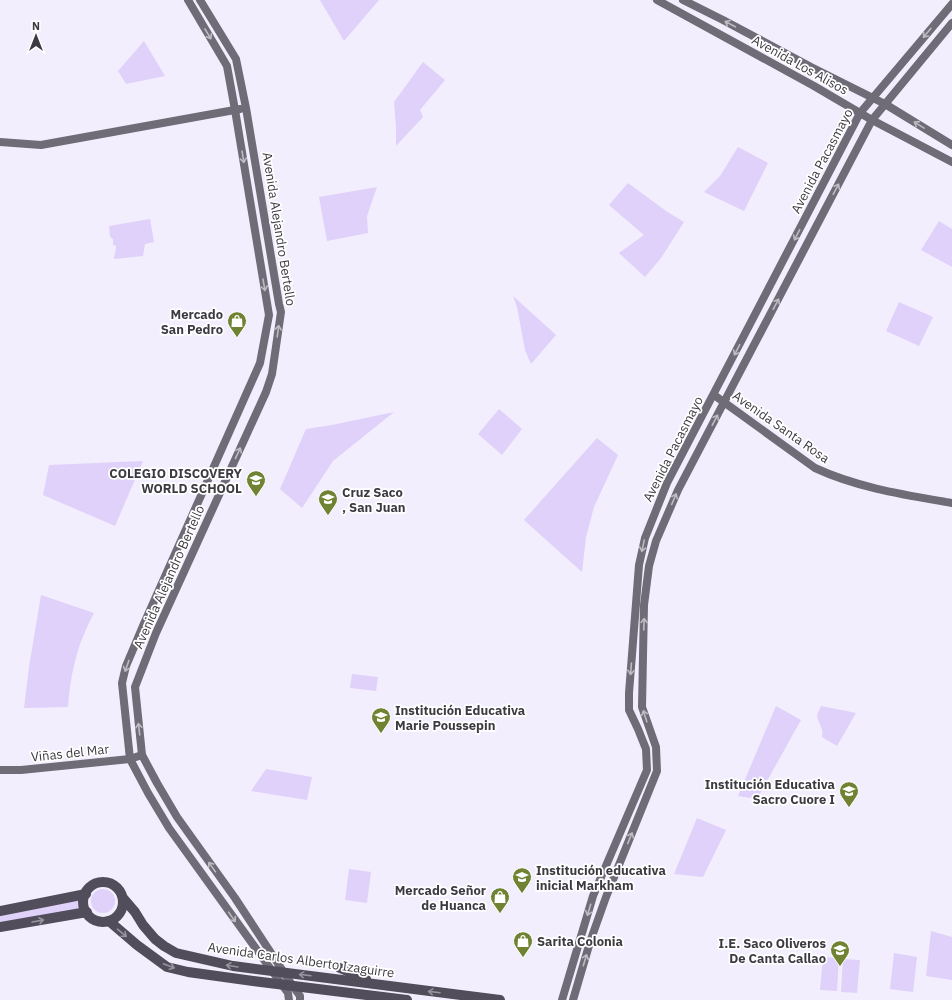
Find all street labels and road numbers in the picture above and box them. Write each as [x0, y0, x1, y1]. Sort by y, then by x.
street label: Avenida Los Alisos [749, 31, 851, 99]
street label: Avenida Pacasmayo [787, 106, 857, 216]
street label: Avenida Alejandro Bertello [258, 151, 300, 307]
street label: Avenida Santa Rosa [729, 387, 833, 467]
street label: Avenida Pacasmayo [639, 393, 707, 505]
street label: Avenida Alejandro Bertello [130, 503, 208, 651]
street label: Viñas del Mar [30, 740, 110, 766]
street label: Avenida Carlos Alberto Izaguirre [207, 938, 395, 982]

